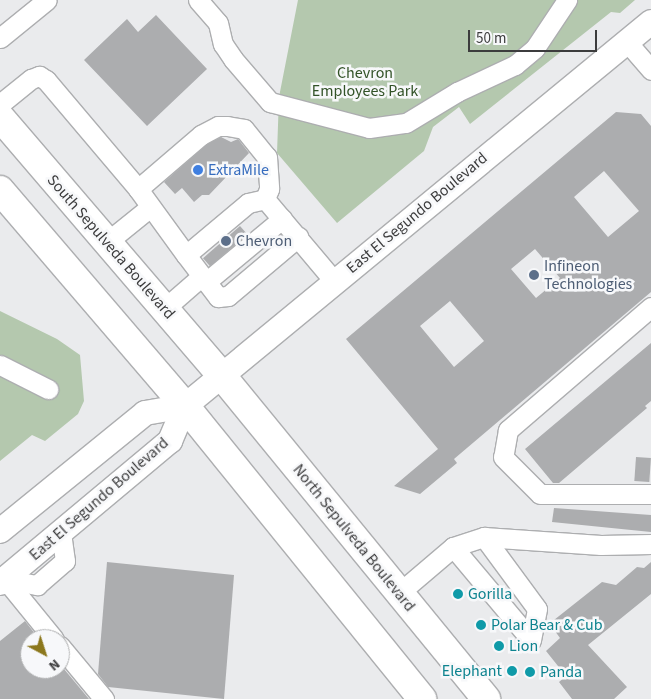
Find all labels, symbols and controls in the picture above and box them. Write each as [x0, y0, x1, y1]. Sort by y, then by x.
scale bar [471, 20, 600, 52]
text: 50 m [476, 28, 506, 49]
park label: Chevron Employees Park [312, 63, 418, 101]
street label: East El Segundo Boulevard [343, 148, 491, 278]
place label: ExtraMile [208, 160, 269, 180]
marker: ExtraMile [192, 164, 204, 176]
street label: South Sepulveda Boulevard [43, 171, 179, 323]
place label: Chevron [236, 231, 292, 251]
marker: Chevron [220, 235, 232, 247]
place label: Infineon Technologies [544, 256, 632, 294]
marker: Infineon Technologies [528, 269, 540, 281]
street label: East El Segundo Boulevard [25, 433, 173, 565]
street label: North Sepulveda Boulevard [289, 461, 419, 615]
place label: Gorilla [468, 584, 512, 604]
marker: Gorilla [452, 588, 464, 600]
place label: Polar Bear & Cub [491, 615, 603, 635]
marker: Polar Bear & Cub [475, 619, 487, 631]
north arrow [20, 629, 70, 679]
place label: Lion [509, 636, 538, 656]
marker: Lion [493, 640, 505, 652]
text: N [44, 654, 64, 675]
place label: Elephant [442, 661, 502, 681]
place label: Panda [540, 662, 582, 682]
marker: Elephant [506, 665, 518, 677]
marker: Panda [524, 666, 536, 678]

